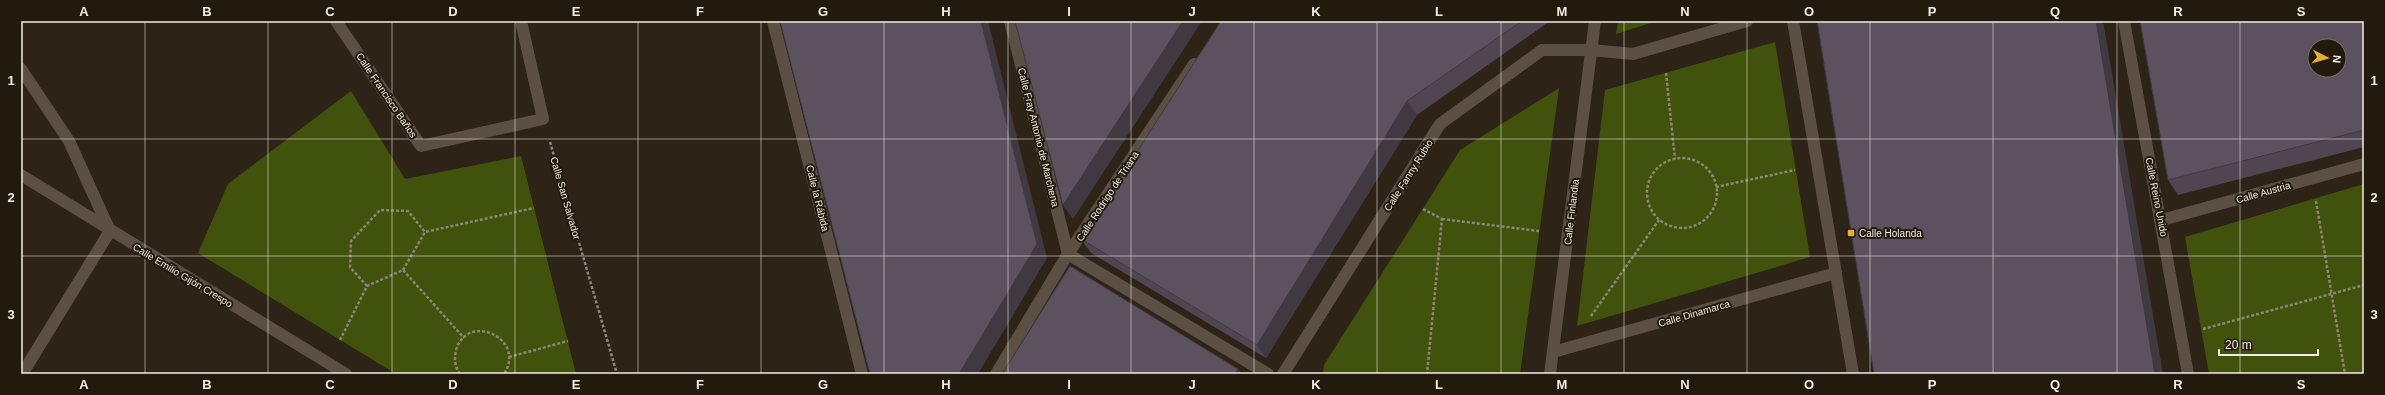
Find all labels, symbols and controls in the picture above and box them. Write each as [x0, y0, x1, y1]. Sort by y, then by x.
text: A [79, 4, 89, 19]
text: B [202, 4, 212, 19]
text: C [325, 4, 335, 19]
text: D [448, 4, 458, 19]
text: E [572, 4, 581, 19]
text: F [696, 4, 704, 19]
text: G [818, 4, 828, 19]
text: H [941, 4, 951, 19]
text: I [1067, 4, 1071, 19]
text: J [1188, 4, 1196, 19]
text: K [1311, 4, 1321, 19]
text: L [1435, 4, 1443, 19]
text: M [1557, 4, 1567, 19]
text: N [1680, 4, 1690, 19]
text: O [1804, 4, 1814, 19]
text: P [1928, 4, 1937, 19]
text: Q [2050, 4, 2060, 19]
text: R [2173, 4, 2183, 19]
text: S [2297, 4, 2306, 19]
north arrow [2307, 38, 2347, 78]
street label: Calle Francisco Baños [354, 51, 419, 140]
text: N [2331, 54, 2343, 64]
street label: Calle Fray Antonio de Marchena [1016, 66, 1061, 208]
text: 1 [7, 73, 15, 88]
text: 1 [2370, 73, 2378, 88]
street label: Calle Fanny Rubio [1382, 137, 1435, 213]
street label: Calle Rodrigo de Triana [1074, 149, 1141, 243]
street label: Calle San Salvador [548, 155, 583, 241]
street label: Calle Reino Unido [2143, 156, 2170, 238]
street label: Calle la Rábida [804, 164, 831, 233]
street label: Calle Finlandia [1562, 178, 1581, 246]
street label: Calle Austria [2235, 179, 2292, 206]
text: 2 [7, 190, 15, 205]
text: 2 [2370, 190, 2378, 205]
marker: Calle Holanda [1846, 228, 1856, 238]
place label: Calle Holanda [1859, 228, 1922, 239]
street label: Calle Emilio Gijón Crespo [131, 241, 235, 310]
street label: Calle Dinamarca [1657, 298, 1732, 329]
text: 3 [7, 307, 15, 322]
text: 3 [2370, 307, 2378, 322]
scale bar [2219, 331, 2318, 357]
text: 20 m [2225, 338, 2252, 352]
text: A [79, 377, 89, 392]
text: B [202, 377, 212, 392]
text: C [325, 377, 335, 392]
text: D [448, 377, 458, 392]
text: E [572, 377, 581, 392]
text: F [696, 377, 704, 392]
text: G [818, 377, 828, 392]
text: H [941, 377, 951, 392]
text: I [1067, 377, 1071, 392]
text: J [1188, 377, 1196, 392]
text: K [1311, 377, 1321, 392]
text: L [1435, 377, 1443, 392]
text: M [1557, 377, 1567, 392]
text: N [1680, 377, 1690, 392]
text: O [1804, 377, 1814, 392]
text: P [1928, 377, 1937, 392]
text: Q [2050, 377, 2060, 392]
text: R [2173, 377, 2183, 392]
text: S [2297, 377, 2306, 392]

